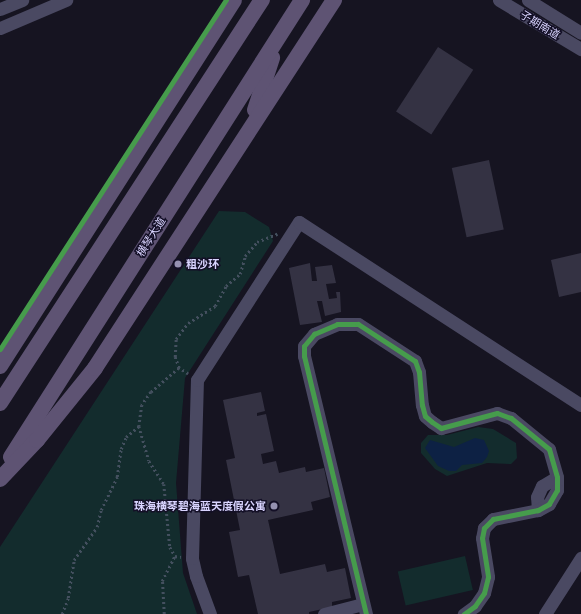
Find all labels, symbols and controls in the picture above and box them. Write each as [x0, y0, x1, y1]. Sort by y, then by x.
street label: 子期南道 [518, 8, 562, 42]
street label: 横琴大道 [134, 215, 168, 259]
place label: 粗沙环 [186, 257, 219, 271]
marker: 粗沙环 [173, 259, 183, 269]
place label: 珠海横琴碧海蓝天度假公寓 [134, 499, 266, 513]
marker: 珠海横琴碧海蓝天度假公寓 [269, 501, 279, 511]

